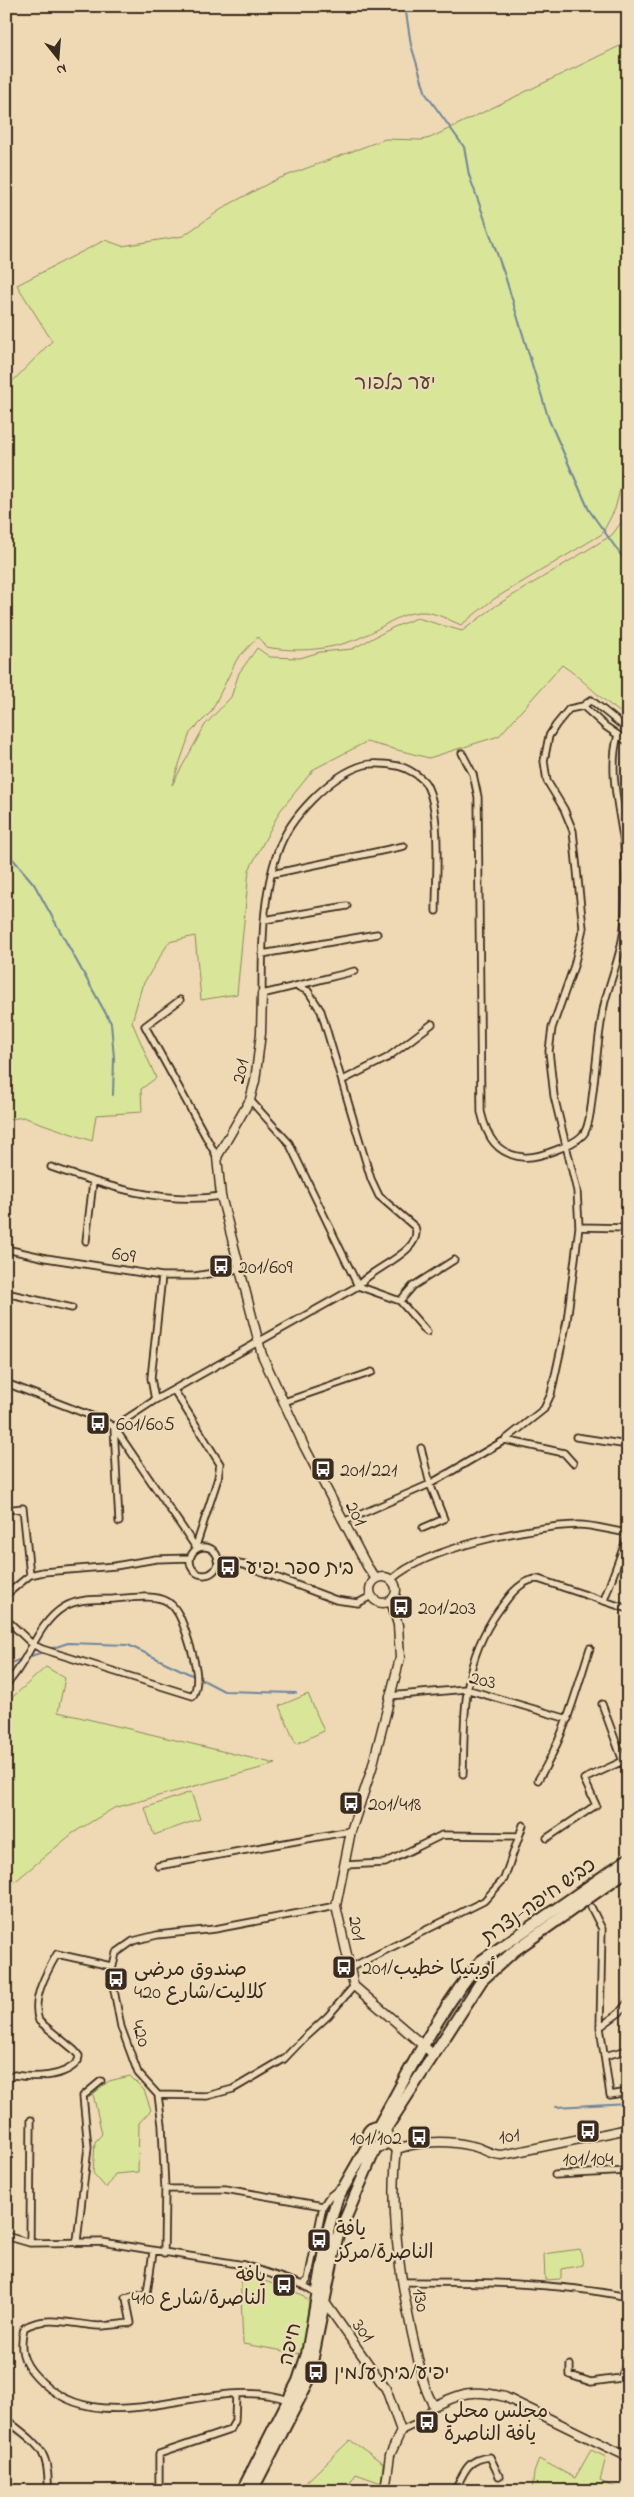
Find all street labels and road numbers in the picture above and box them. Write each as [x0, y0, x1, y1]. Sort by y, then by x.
street label: 201 [225, 1057, 258, 1086]
street label: 609 [110, 1240, 137, 1273]
street label: 201 [336, 1496, 373, 1532]
street label: 203 [466, 1664, 499, 1698]
street label: כביש חיפה-נצרת [475, 1852, 603, 1953]
street label: 201 [339, 1913, 372, 1944]
street label: 420 [122, 2017, 158, 2051]
street label: 101 [497, 2121, 522, 2153]
street label: 130 [403, 2286, 436, 2315]
street label: 301 [343, 2313, 381, 2350]
street label: חיפה [272, 2320, 310, 2369]

